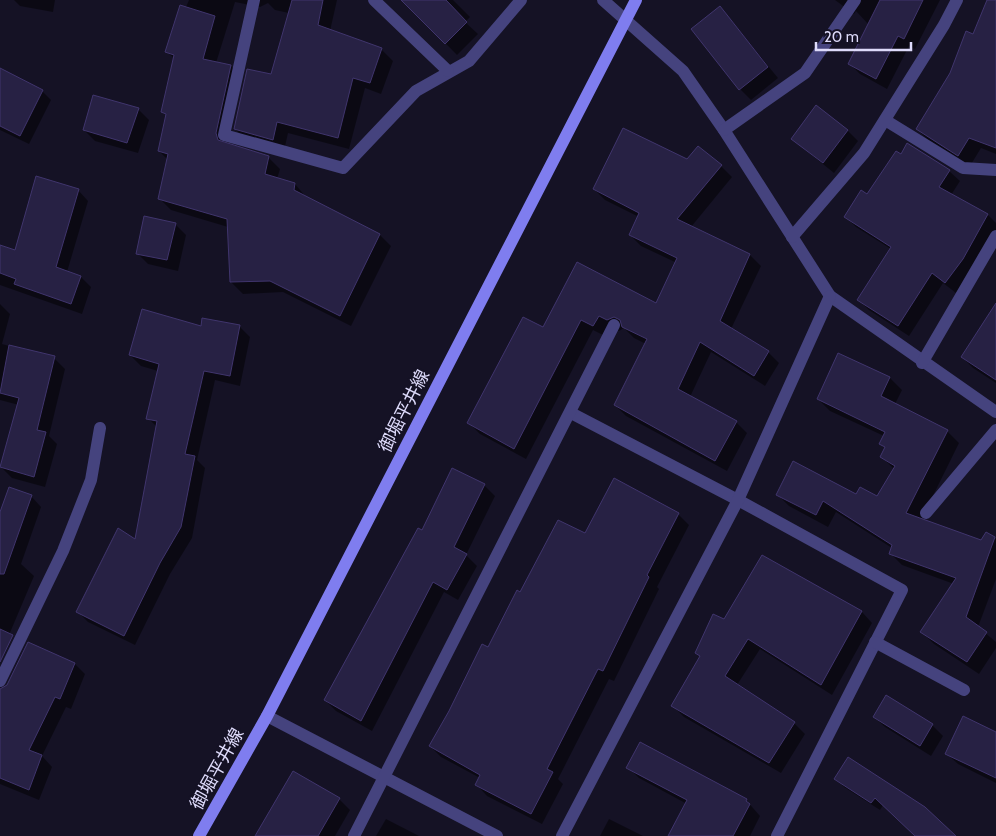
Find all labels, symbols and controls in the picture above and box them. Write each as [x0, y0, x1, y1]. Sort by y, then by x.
scale bar [816, 20, 911, 52]
text: 20 m [824, 28, 859, 46]
street label: 御堀平井線 [374, 366, 434, 456]
street label: 御堀平井線 [186, 724, 248, 814]

